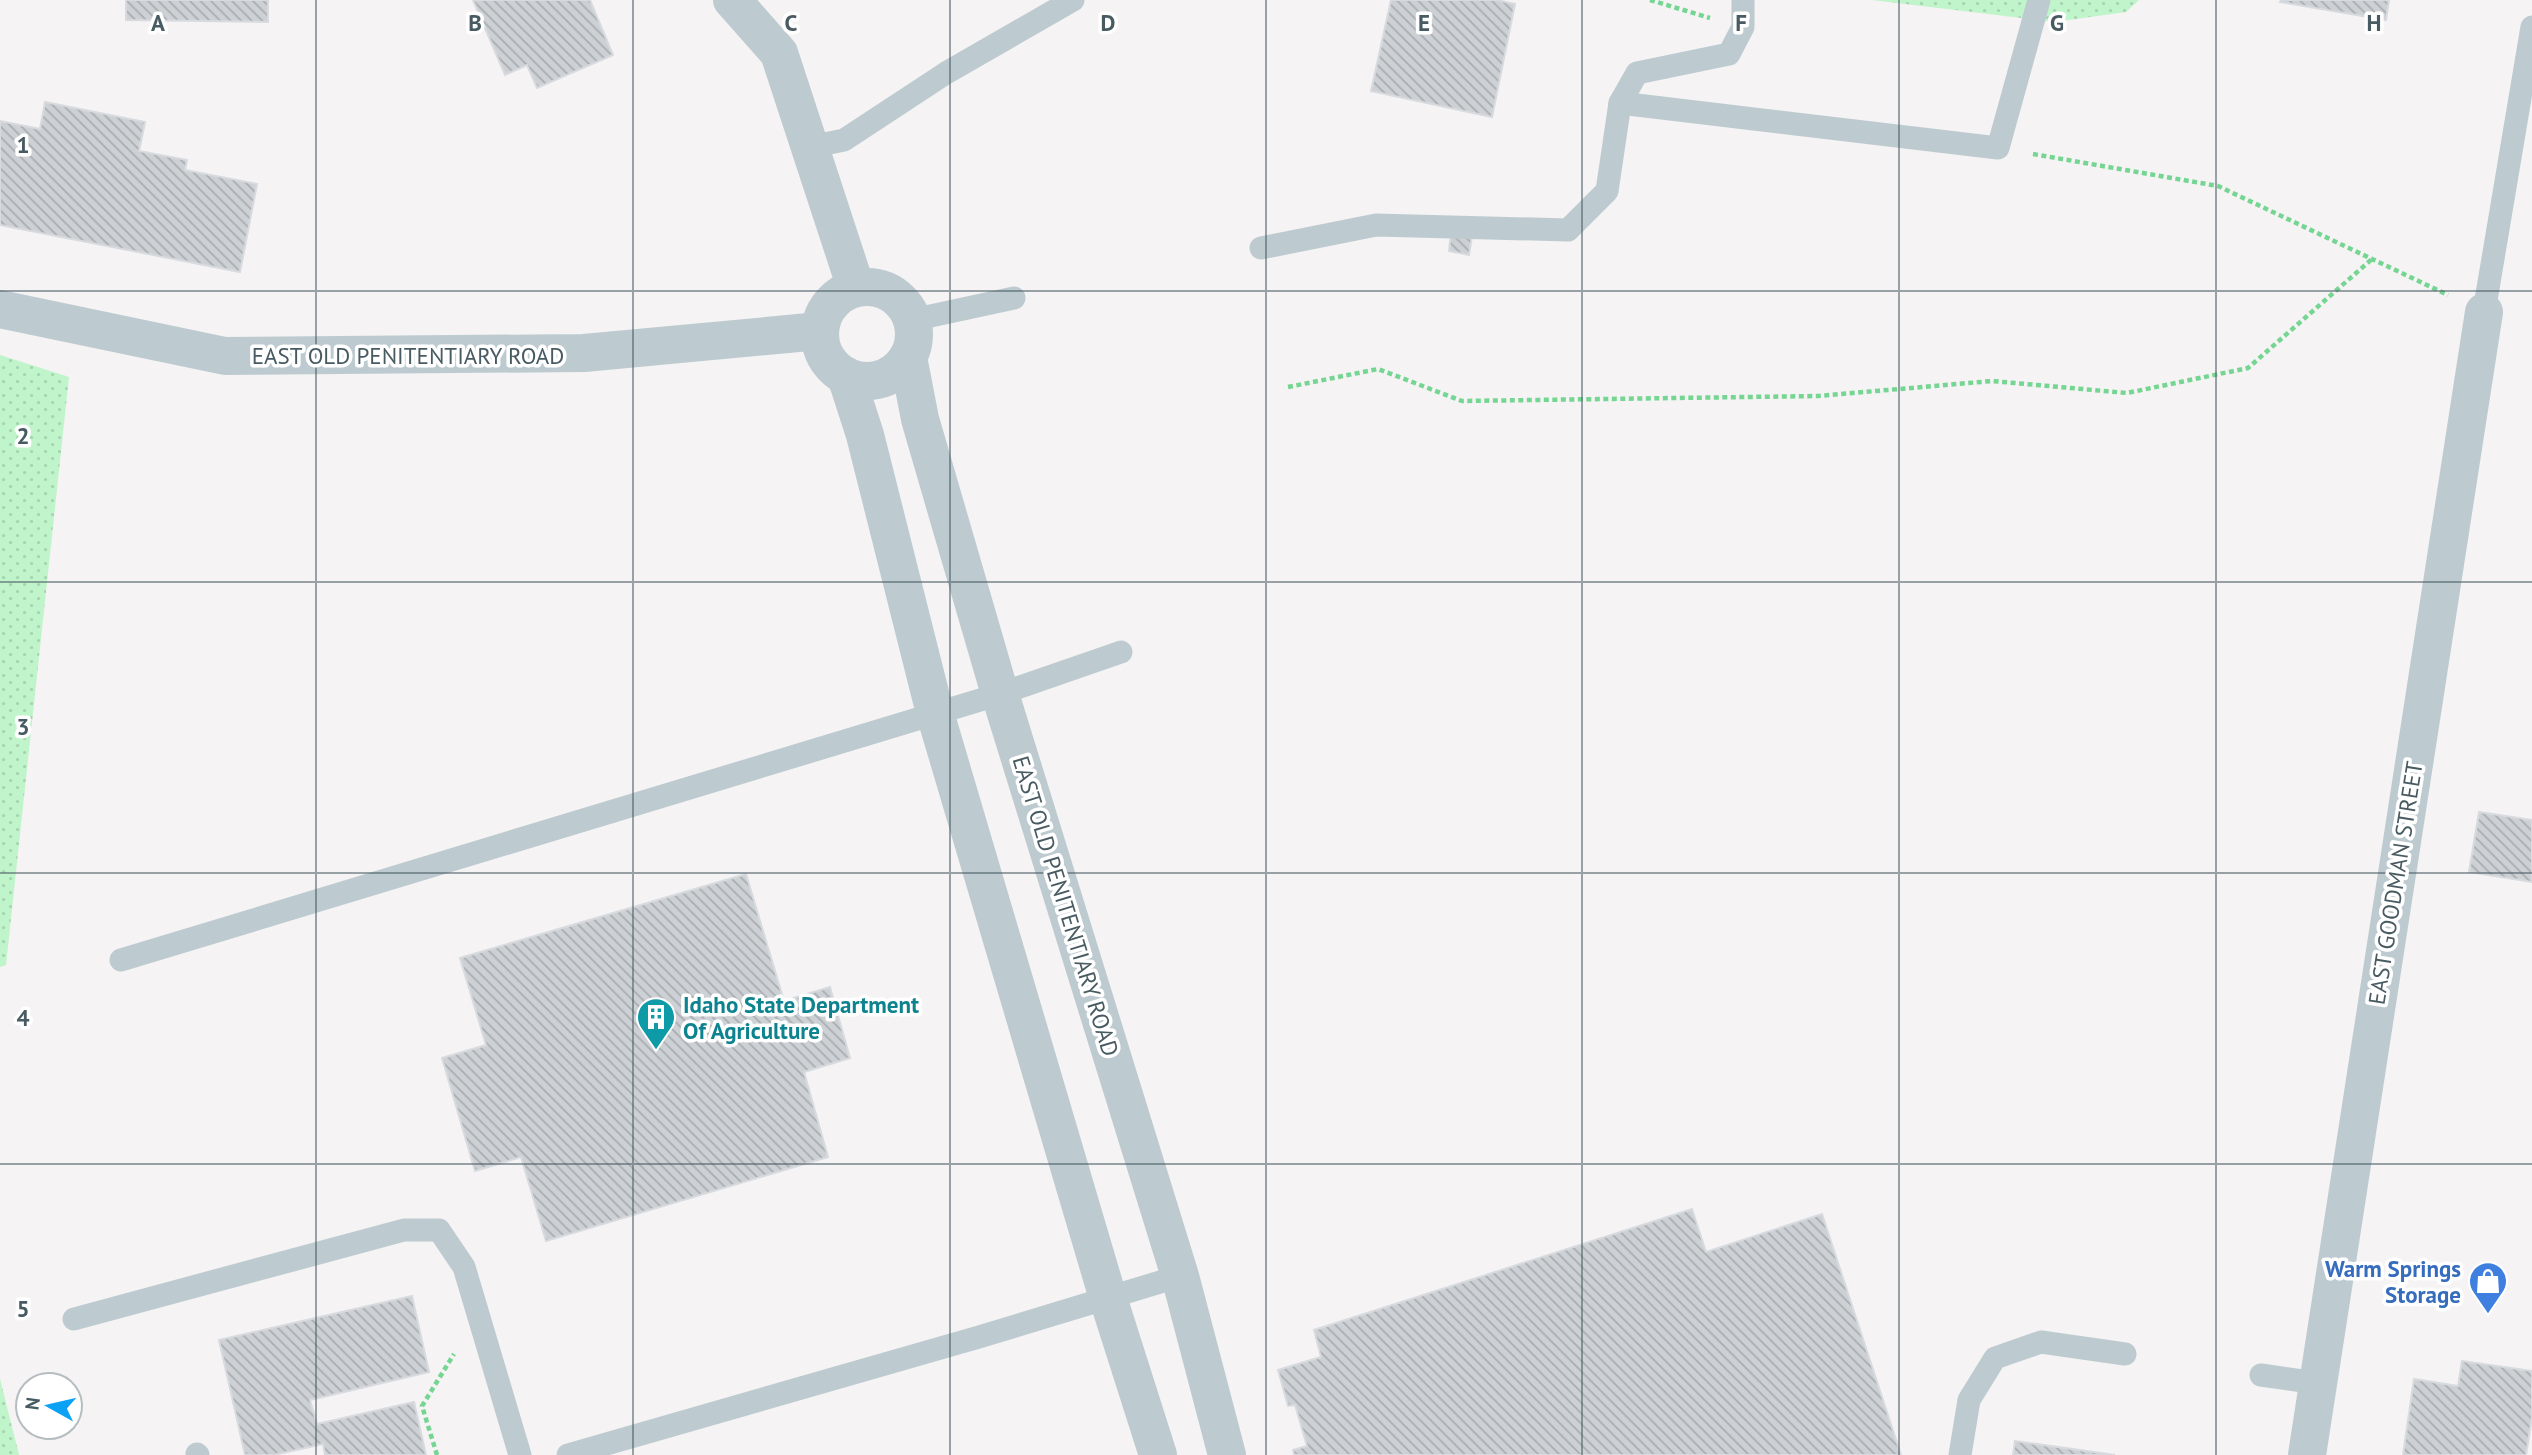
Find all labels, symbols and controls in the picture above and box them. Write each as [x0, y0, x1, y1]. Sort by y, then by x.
text: A [151, 8, 165, 37]
text: B [468, 8, 482, 37]
text: C [785, 8, 798, 37]
text: D [1101, 8, 1115, 37]
text: E [1418, 8, 1430, 37]
text: F [1735, 8, 1747, 37]
text: G [2050, 8, 2064, 37]
text: H [2367, 8, 2381, 37]
text: 1 [16, 130, 30, 159]
street label: EAST OLD PENITENTIARY ROAD [252, 341, 564, 370]
text: 2 [16, 421, 30, 450]
text: 3 [16, 712, 30, 741]
street label: EAST OLD PENITENTIARY ROAD [1006, 752, 1126, 1060]
street label: EAST GOODMAN STREET [2361, 759, 2429, 1007]
place label: Idaho State Department Of Agriculture [683, 990, 919, 1045]
building icon: Idaho State Department Of Agriculture [635, 996, 677, 1051]
text: 4 [16, 1003, 30, 1032]
place label: Warm Springs Storage [2325, 1254, 2461, 1309]
shop icon: Warm Springs Storage [2467, 1260, 2509, 1315]
text: 5 [16, 1294, 30, 1323]
north arrow [14, 1371, 84, 1441]
text: N [19, 1396, 45, 1411]

